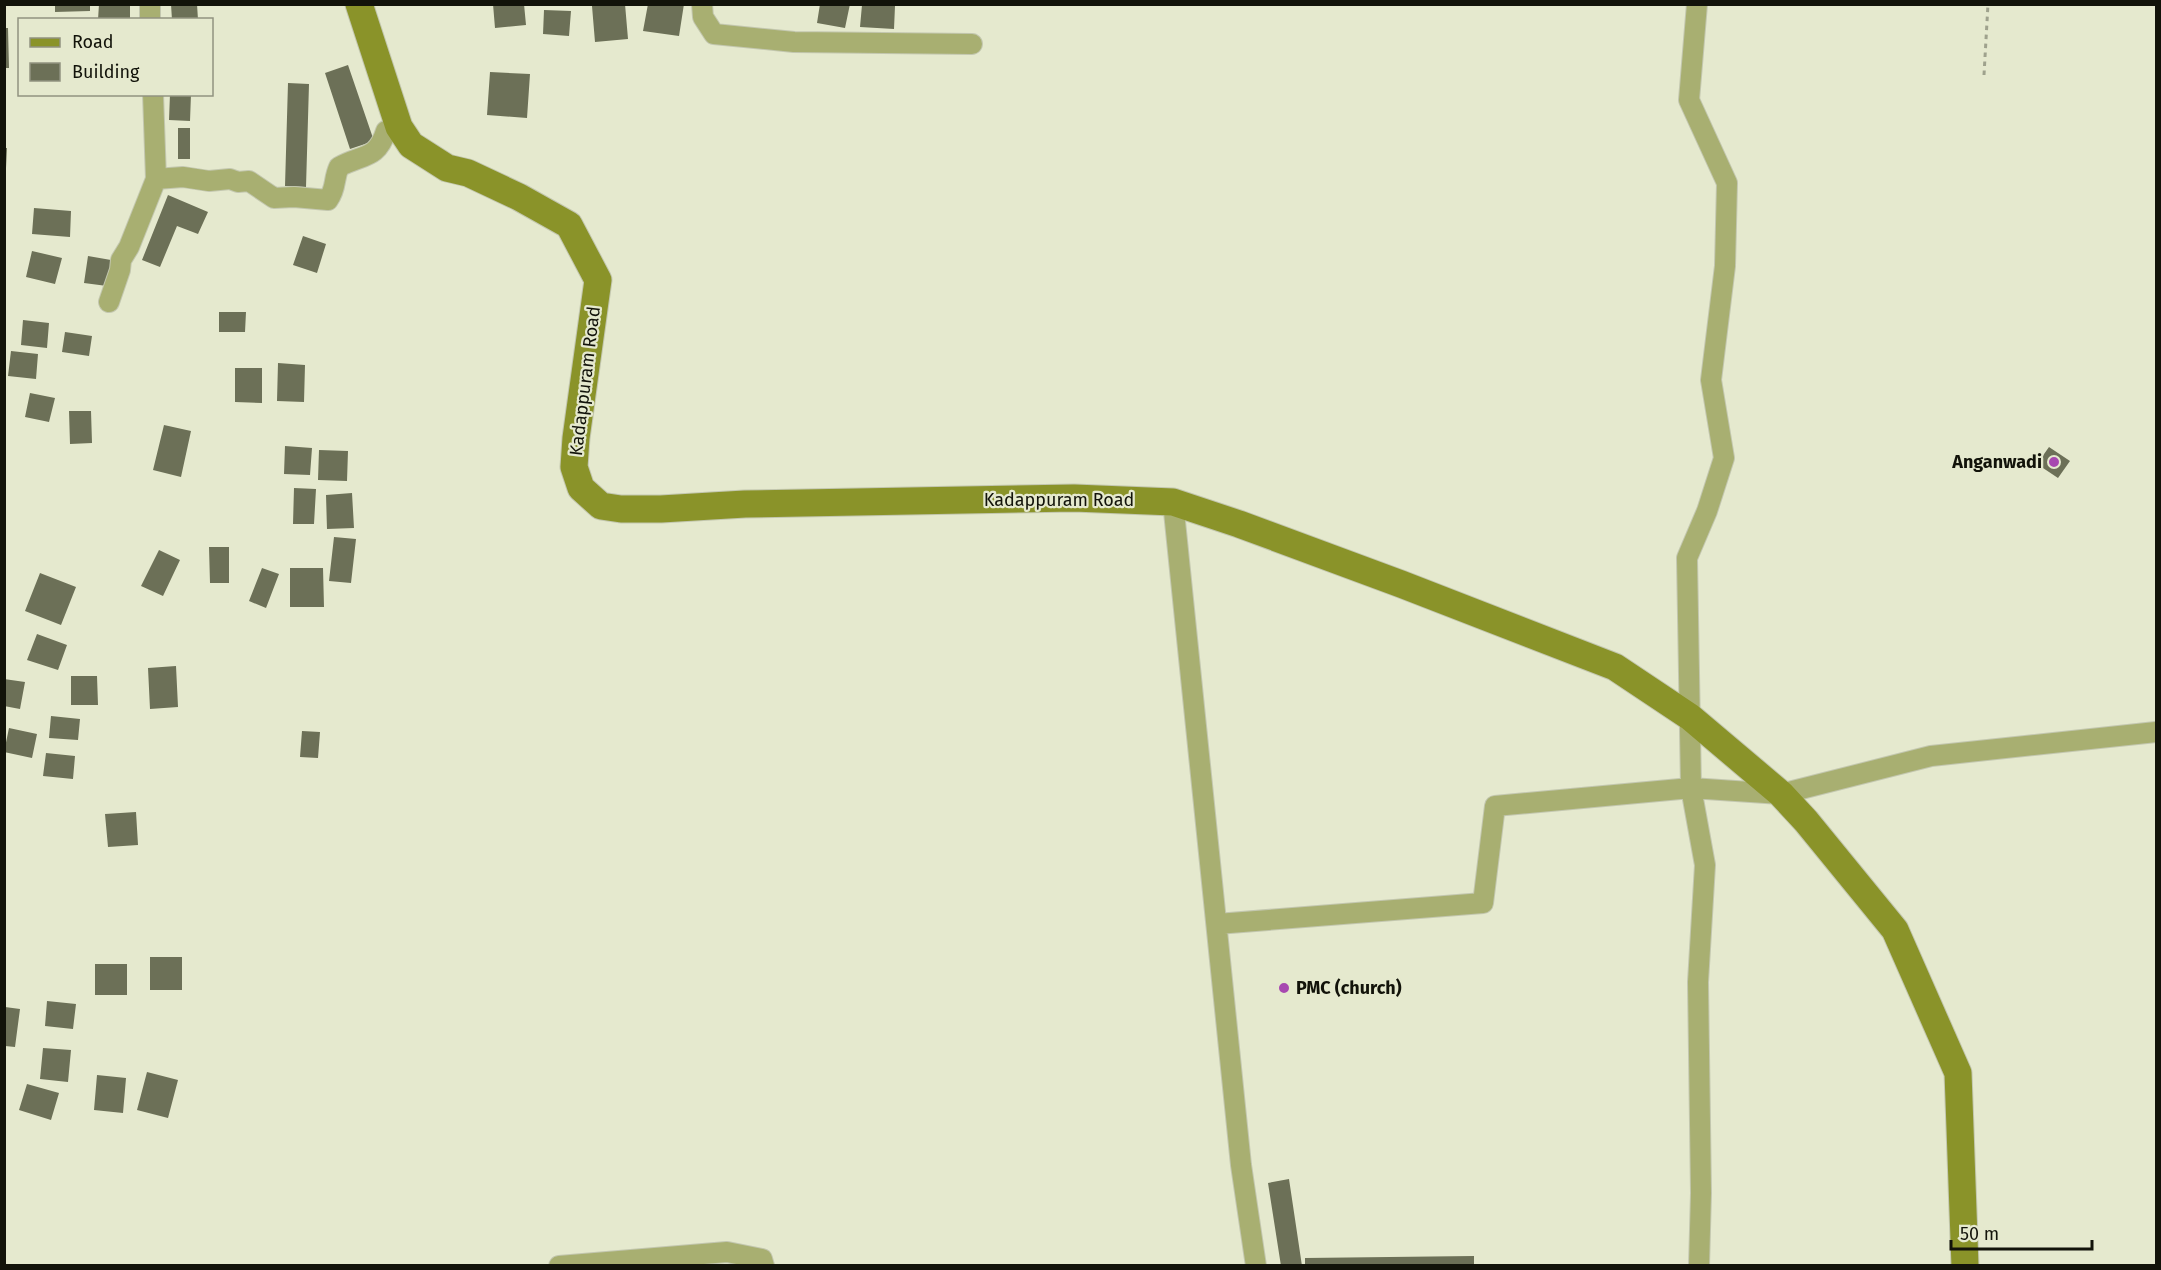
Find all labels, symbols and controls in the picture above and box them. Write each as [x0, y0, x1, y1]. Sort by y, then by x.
legend [18, 18, 213, 96]
text: Road [72, 31, 114, 53]
text: Building [72, 61, 140, 83]
street label: Kadappuram Road [565, 305, 605, 457]
place label: Anganwadi [1951, 451, 2042, 473]
marker: Anganwadi [2047, 455, 2061, 469]
street label: Kadappuram Road [984, 489, 1134, 511]
place label: PMC (church) [1296, 977, 1402, 999]
marker: PMC (church) [1277, 981, 1291, 995]
scale bar [1951, 1213, 2092, 1251]
text: 50 m [1960, 1223, 1999, 1245]

